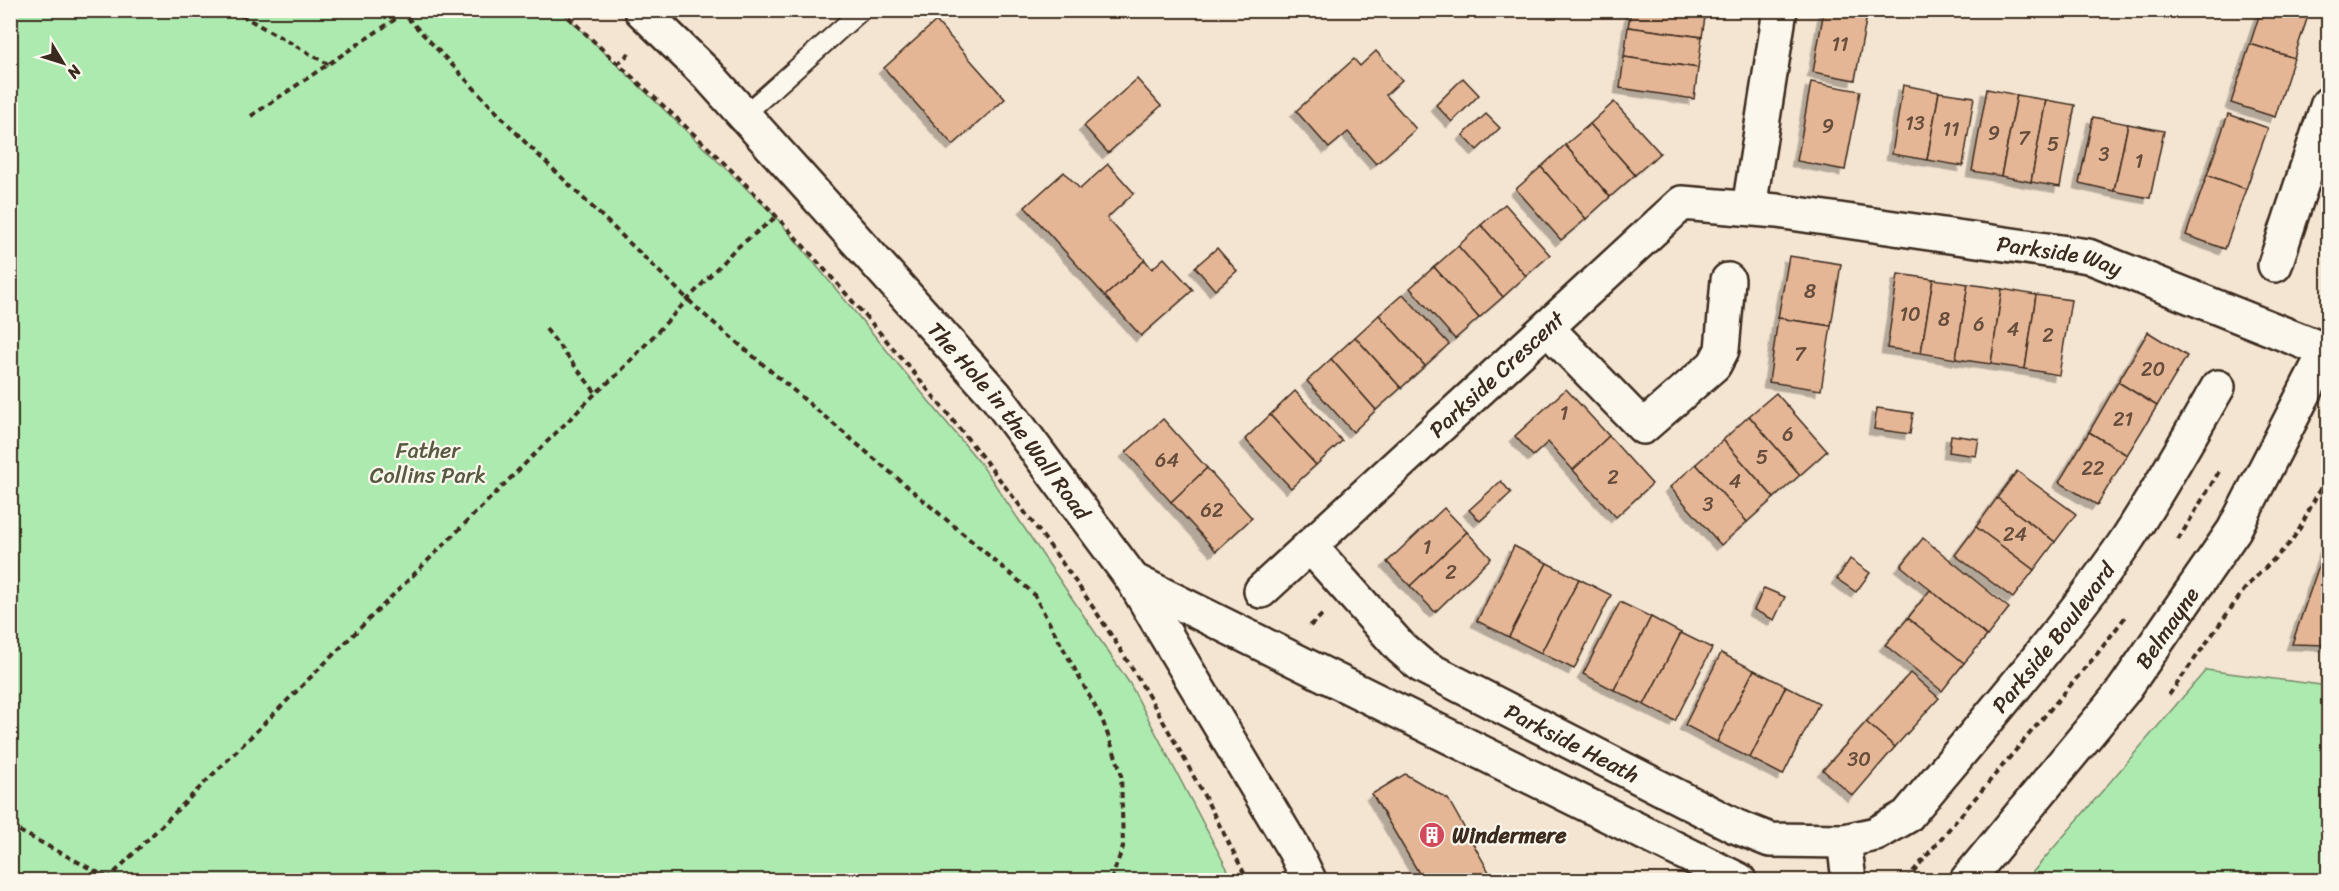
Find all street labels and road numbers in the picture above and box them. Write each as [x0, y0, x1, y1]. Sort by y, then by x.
street label: Parkside Way [1994, 224, 2129, 288]
street label: Parkside Crescent [1419, 300, 1574, 448]
street label: The Hole in the Wall Road [918, 312, 1102, 529]
street label: Parkside Boulevard [1981, 552, 2126, 722]
street label: Belmayne [2124, 578, 2209, 677]
street label: Parkside Heath [1498, 692, 1647, 794]

